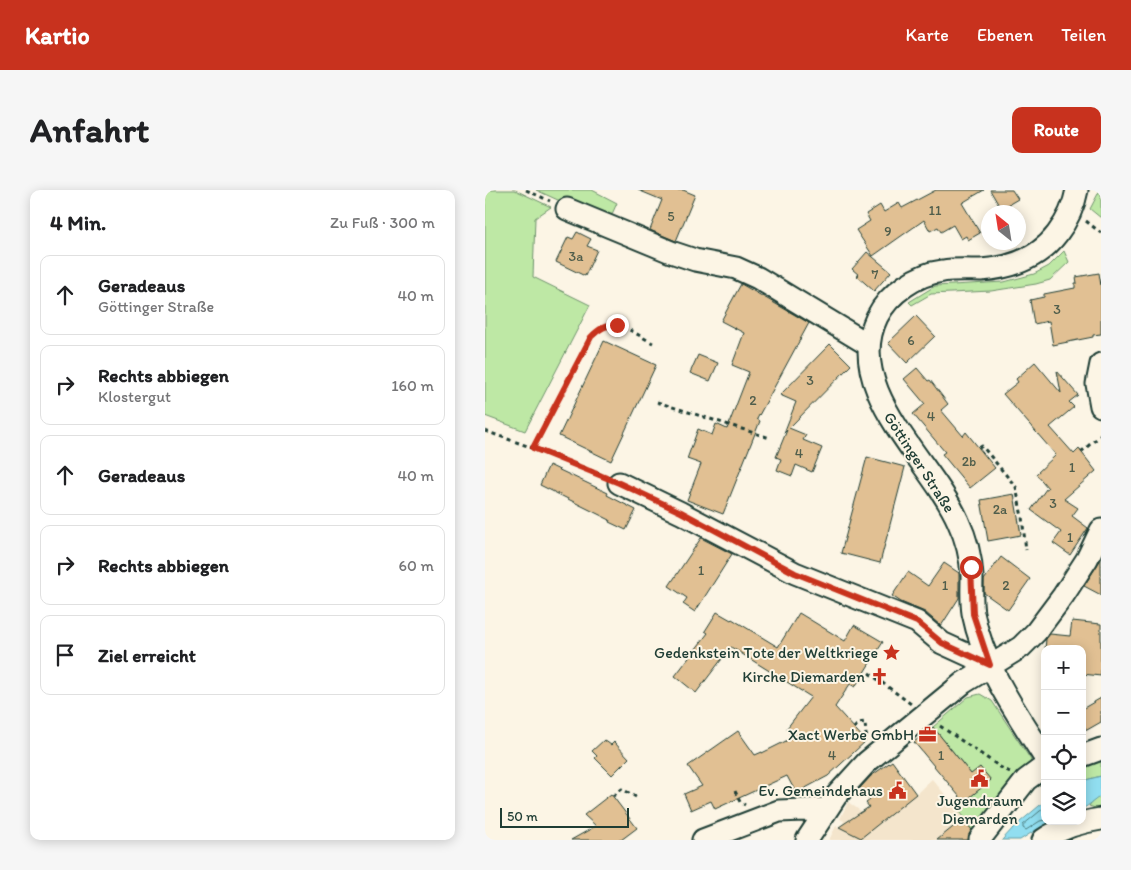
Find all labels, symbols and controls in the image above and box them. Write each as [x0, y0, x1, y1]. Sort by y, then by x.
text: Kartio [25, 21, 90, 50]
text: Karte [906, 24, 949, 46]
text: Ebenen [977, 24, 1033, 46]
text: Teilen [1061, 24, 1106, 46]
button: Route [1012, 107, 1101, 153]
text: Anfahrt [30, 109, 149, 151]
house number: 11 [929, 202, 942, 219]
north arrow [981, 205, 1026, 250]
house number: 5 [667, 208, 675, 225]
text: 4 Min. [50, 210, 106, 235]
text: Zu Fuß · 300 m [330, 213, 435, 232]
house number: 9 [884, 223, 892, 240]
house number: 3a [569, 248, 584, 265]
house number: 7 [872, 266, 879, 283]
text: Geradeaus [98, 274, 185, 297]
icon: ahead [51, 281, 79, 309]
text: 40 m [397, 286, 434, 305]
text: Göttinger Straße [98, 297, 214, 316]
house number: 3 [1053, 301, 1061, 318]
route end [606, 314, 629, 337]
house number: 6 [907, 332, 915, 349]
text: Rechts abbiegen [98, 364, 229, 387]
icon: right [51, 371, 79, 399]
house number: 3 [806, 372, 814, 389]
text: 160 m [391, 376, 434, 395]
text: Klostergut [98, 387, 171, 406]
house number: 2 [749, 392, 757, 409]
street label: Göttinger Straße [880, 408, 959, 516]
house number: 4 [927, 408, 936, 425]
house number: 4 [795, 445, 804, 462]
house number: 2b [962, 453, 976, 470]
house number: 1 [1069, 459, 1076, 476]
icon: ahead [51, 461, 79, 489]
text: Geradeaus [98, 464, 185, 487]
text: 40 m [397, 466, 434, 485]
house number: 3 [1049, 495, 1057, 512]
house number: 2a [993, 501, 1008, 518]
house number: 1 [1067, 529, 1074, 546]
icon: right [51, 551, 79, 579]
text: Rechts abbiegen [98, 554, 229, 577]
text: 60 m [399, 556, 434, 575]
route start [960, 556, 983, 579]
house number: 1 [698, 562, 705, 579]
house number: 1 [942, 577, 949, 594]
house number: 2 [1002, 577, 1010, 594]
icon: arrive [51, 641, 79, 669]
place icon: Gedenkstein Tote der Weltkriege [882, 642, 902, 662]
place label: Gedenkstein Tote der Weltkriege [654, 643, 878, 662]
text: Ziel erreicht [98, 644, 196, 667]
map controls [1041, 645, 1086, 825]
button: + [1041, 645, 1086, 690]
church icon: Kirche Diemarden [869, 666, 889, 686]
place label: Kirche Diemarden [742, 667, 865, 686]
button: − [1041, 690, 1086, 735]
office icon: Xact Werbe GmbH [918, 724, 938, 744]
place label: Xact Werbe GmbH [788, 725, 914, 744]
button: locate [1041, 735, 1086, 780]
house number: 4 [828, 747, 837, 764]
house number: 1 [938, 747, 945, 764]
public building icon: Jugendraum Diemarden [970, 768, 990, 788]
public building icon: Ev. Gemeindehaus [887, 780, 907, 800]
button: layers [1041, 780, 1086, 825]
place label: Ev. Gemeindehaus [759, 781, 883, 800]
place label: Jugendraum Diemarden [937, 791, 1023, 828]
scale bar [500, 805, 629, 828]
text: 50 m [507, 808, 538, 825]

